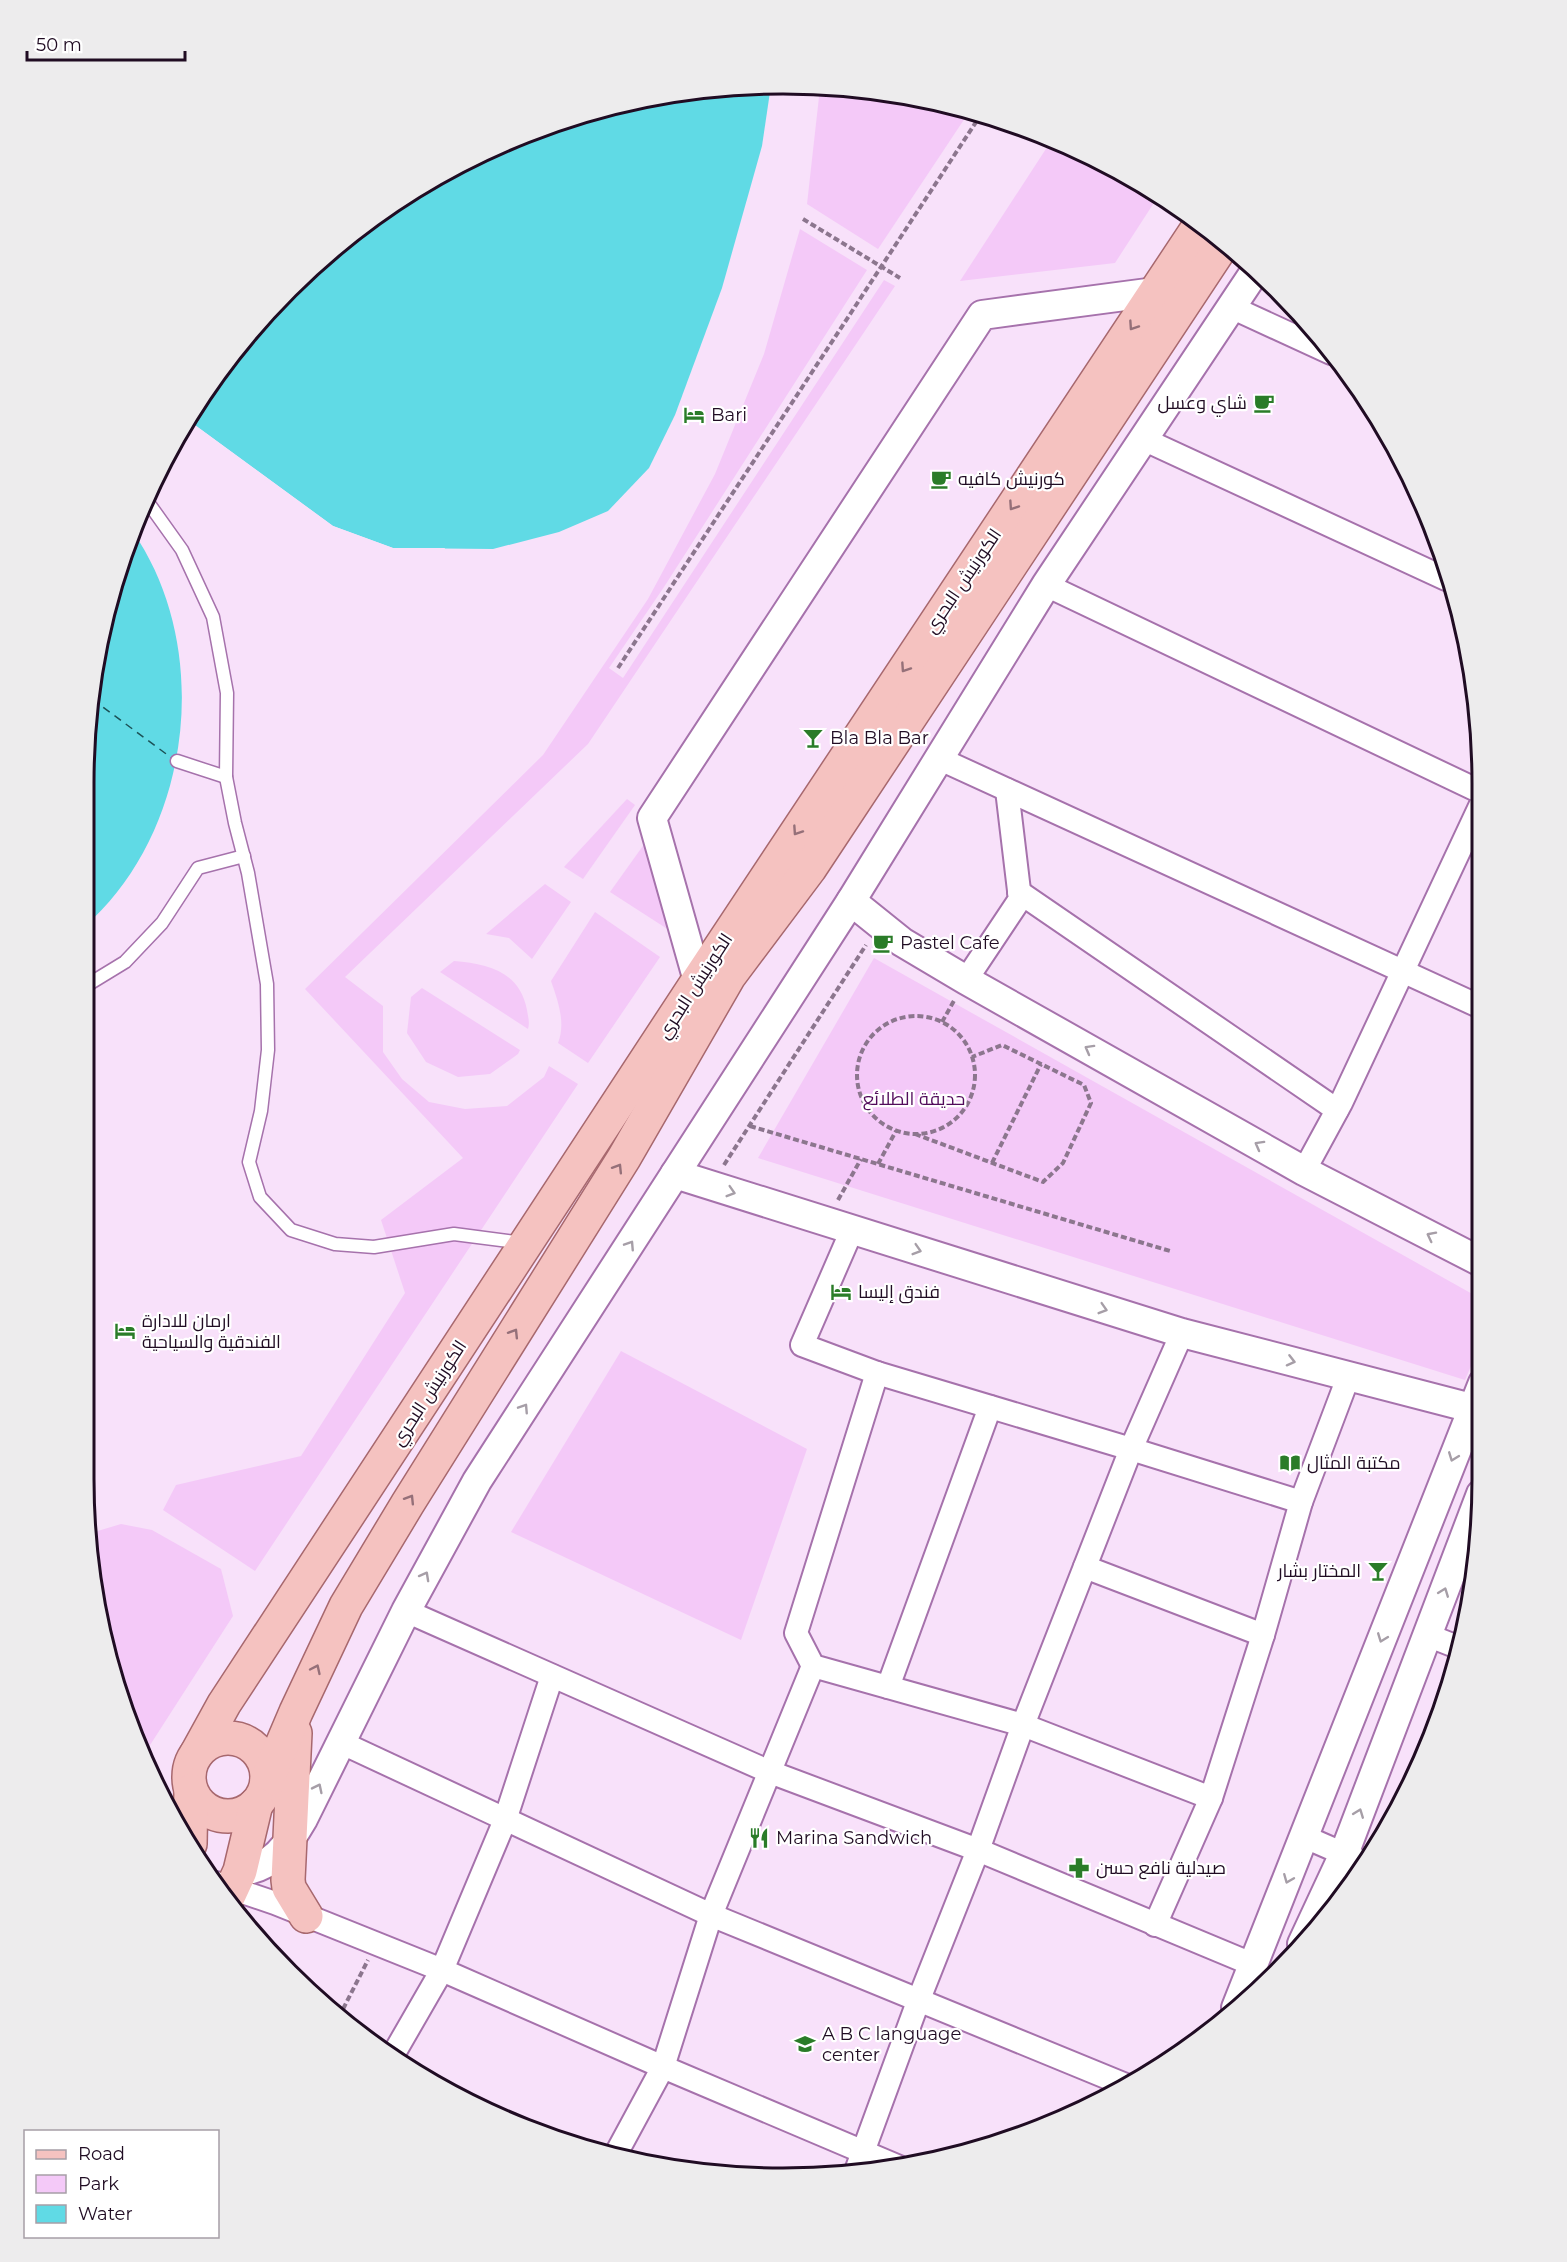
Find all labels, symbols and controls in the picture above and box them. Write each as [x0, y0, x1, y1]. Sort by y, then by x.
scale bar [27, 24, 184, 62]
text: 50 m [36, 34, 82, 56]
one-way arrow [1128, 320, 1140, 330]
cafe icon: شاي وعسل [1252, 391, 1276, 415]
place label: شاي وعسل [1157, 392, 1247, 417]
hotel icon: Bari [682, 403, 706, 427]
place label: Bari [711, 404, 747, 426]
cafe icon: كورنيش كافيه [929, 467, 953, 491]
place label: كورنيش كافيه [958, 468, 1065, 490]
one-way arrow [1009, 499, 1020, 510]
street label: الكورنيش البحري [920, 524, 1009, 639]
one-way arrow [902, 662, 913, 673]
bar icon: Bla Bla Bar [801, 726, 825, 750]
place label: Bla Bla Bar [830, 727, 929, 749]
one-way arrow [794, 824, 805, 835]
street label: الكورنيش البحري [653, 929, 740, 1045]
cafe icon: Pastel Cafe [871, 931, 895, 955]
place label: Pastel Cafe [900, 932, 1000, 954]
one-way arrow [1085, 1045, 1095, 1057]
park label: حديقة الطلائع [863, 1088, 965, 1111]
one-way arrow [1254, 1141, 1265, 1152]
one-way arrow [610, 1164, 622, 1174]
one-way arrow [725, 1185, 736, 1197]
one-way arrow [1426, 1232, 1437, 1244]
one-way arrow [623, 1240, 634, 1251]
one-way arrow [911, 1243, 922, 1255]
hotel icon: فندق إليسا [829, 1280, 853, 1304]
place label: فندق إليسا [858, 1281, 940, 1304]
one-way arrow [1097, 1302, 1108, 1314]
place label: ارمان للادارة الفندقية والسياحية [142, 1310, 281, 1353]
hotel icon: ارمان للادارة الفندقية والسياحية [113, 1319, 137, 1343]
one-way arrow [507, 1329, 518, 1340]
street label: الكورنيش البحري [387, 1336, 474, 1452]
one-way arrow [1286, 1353, 1296, 1366]
one-way arrow [517, 1404, 529, 1414]
library icon: مكتبة المثال [1278, 1451, 1302, 1475]
one-way arrow [1448, 1451, 1461, 1461]
place label: مكتبة المثال [1307, 1452, 1401, 1474]
one-way arrow [403, 1494, 414, 1505]
bar icon: المختار بشار [1366, 1559, 1390, 1583]
place label: المختار بشار [1277, 1560, 1361, 1582]
one-way arrow [418, 1572, 429, 1582]
one-way arrow [1437, 1587, 1449, 1598]
one-way arrow [1377, 1633, 1390, 1643]
one-way arrow [308, 1664, 320, 1675]
one-way arrow [311, 1783, 323, 1794]
one-way arrow [1352, 1808, 1364, 1819]
restaurant icon: Marina Sandwich [747, 1826, 771, 1850]
place label: Marina Sandwich [776, 1827, 932, 1849]
pharmacy icon: صيدلية نافع حسن [1067, 1856, 1091, 1880]
place label: صيدلية نافع حسن [1096, 1857, 1226, 1880]
one-way arrow [1283, 1872, 1295, 1883]
place label: A B C language center [822, 2023, 961, 2066]
school or university icon: A B C language center [793, 2032, 817, 2056]
legend [24, 2130, 219, 2238]
text: Road [78, 2143, 125, 2165]
text: Park [78, 2173, 119, 2195]
text: Water [78, 2203, 133, 2225]

